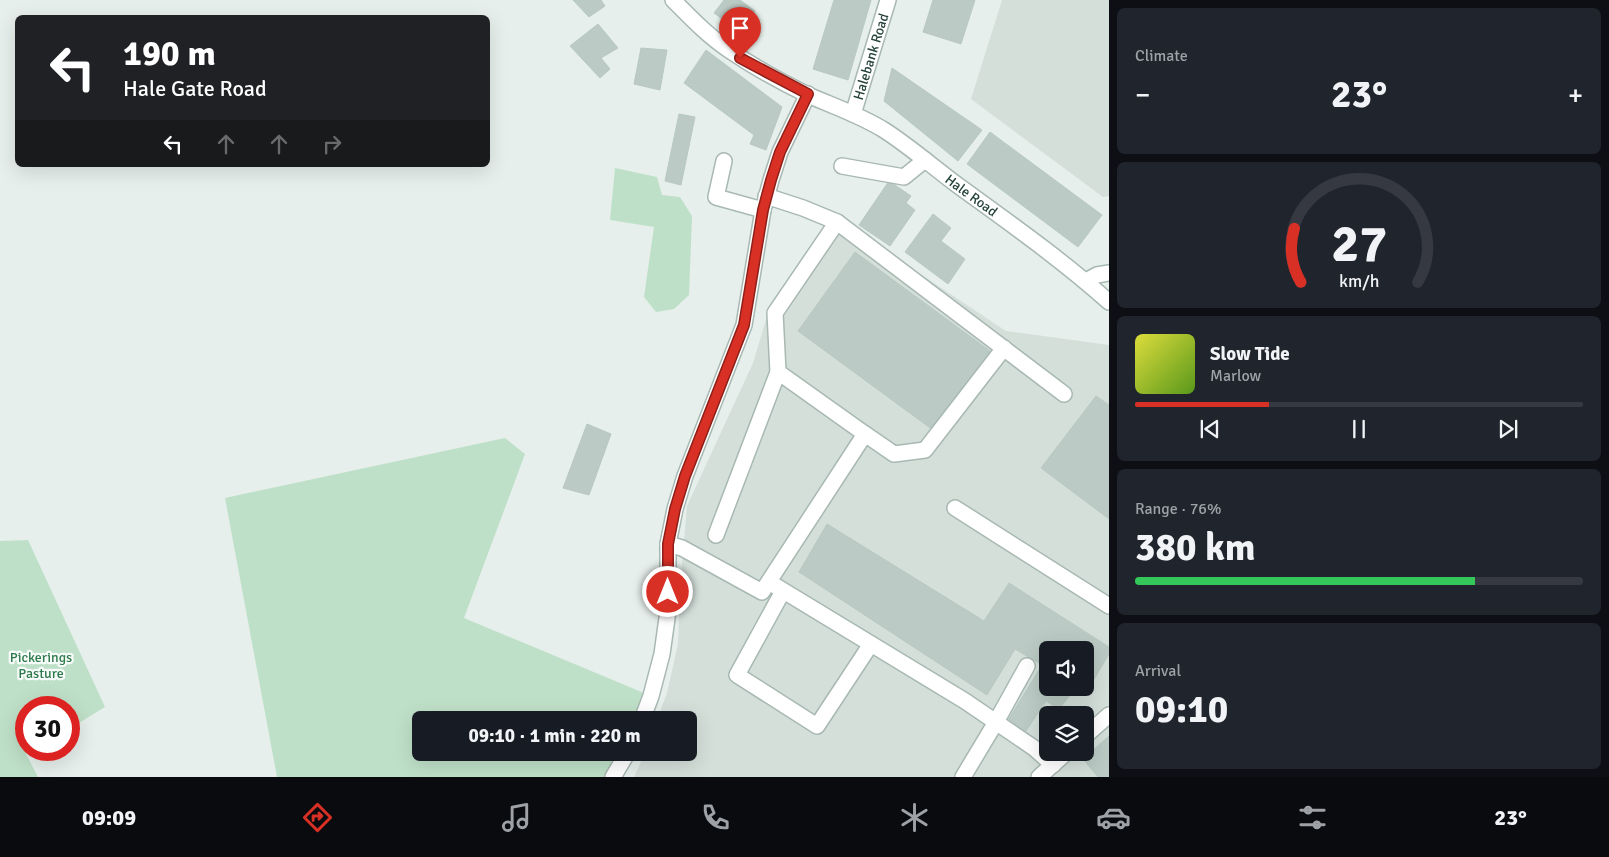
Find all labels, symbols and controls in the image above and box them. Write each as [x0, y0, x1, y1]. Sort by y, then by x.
pin [719, 7, 761, 58]
street label: Halebank Road [849, 11, 892, 102]
icon: arrive [726, 14, 754, 42]
text: 190 m [123, 32, 216, 75]
icon: left [40, 35, 105, 100]
text: Climate [1135, 46, 1188, 66]
text: 23° [1331, 71, 1387, 118]
text: Hale Gate Road [123, 75, 267, 102]
text: − [1135, 78, 1150, 112]
text: + [1568, 78, 1583, 112]
icon: left [159, 130, 187, 158]
icon: ahead [212, 130, 240, 158]
icon: ahead [265, 130, 293, 158]
icon: right [318, 130, 346, 158]
street label: Hale Road [942, 170, 1001, 220]
text: 27 [1331, 212, 1387, 276]
text: km/h [1339, 270, 1379, 292]
text: Slow Tide [1210, 342, 1290, 366]
text: Marlow [1210, 366, 1261, 386]
icon: previous [1196, 415, 1224, 443]
icon: pause [1345, 415, 1373, 443]
icon: next [1494, 415, 1522, 443]
text: Range · 76% [1135, 499, 1221, 519]
text: 380 km [1135, 524, 1256, 571]
position arrow [641, 565, 693, 617]
map controls [1039, 641, 1094, 761]
button: sound [1039, 641, 1094, 696]
park label: Pickerings Pasture [10, 649, 72, 682]
text: Arrival [1135, 661, 1181, 681]
text: 09:10 [1135, 686, 1228, 733]
speed limit sign: 30 [15, 696, 80, 761]
button: layers [1039, 706, 1094, 761]
text: 09:10 · 1 min · 220 m [468, 724, 641, 748]
icon: directions [300, 800, 335, 835]
icon: music [499, 800, 534, 835]
icon: phone [698, 800, 733, 835]
icon: climate [897, 800, 932, 835]
icon: car [1096, 800, 1131, 835]
icon: filters [1295, 800, 1330, 835]
text: 09:09 [82, 804, 136, 831]
text: 23° [1494, 804, 1527, 831]

